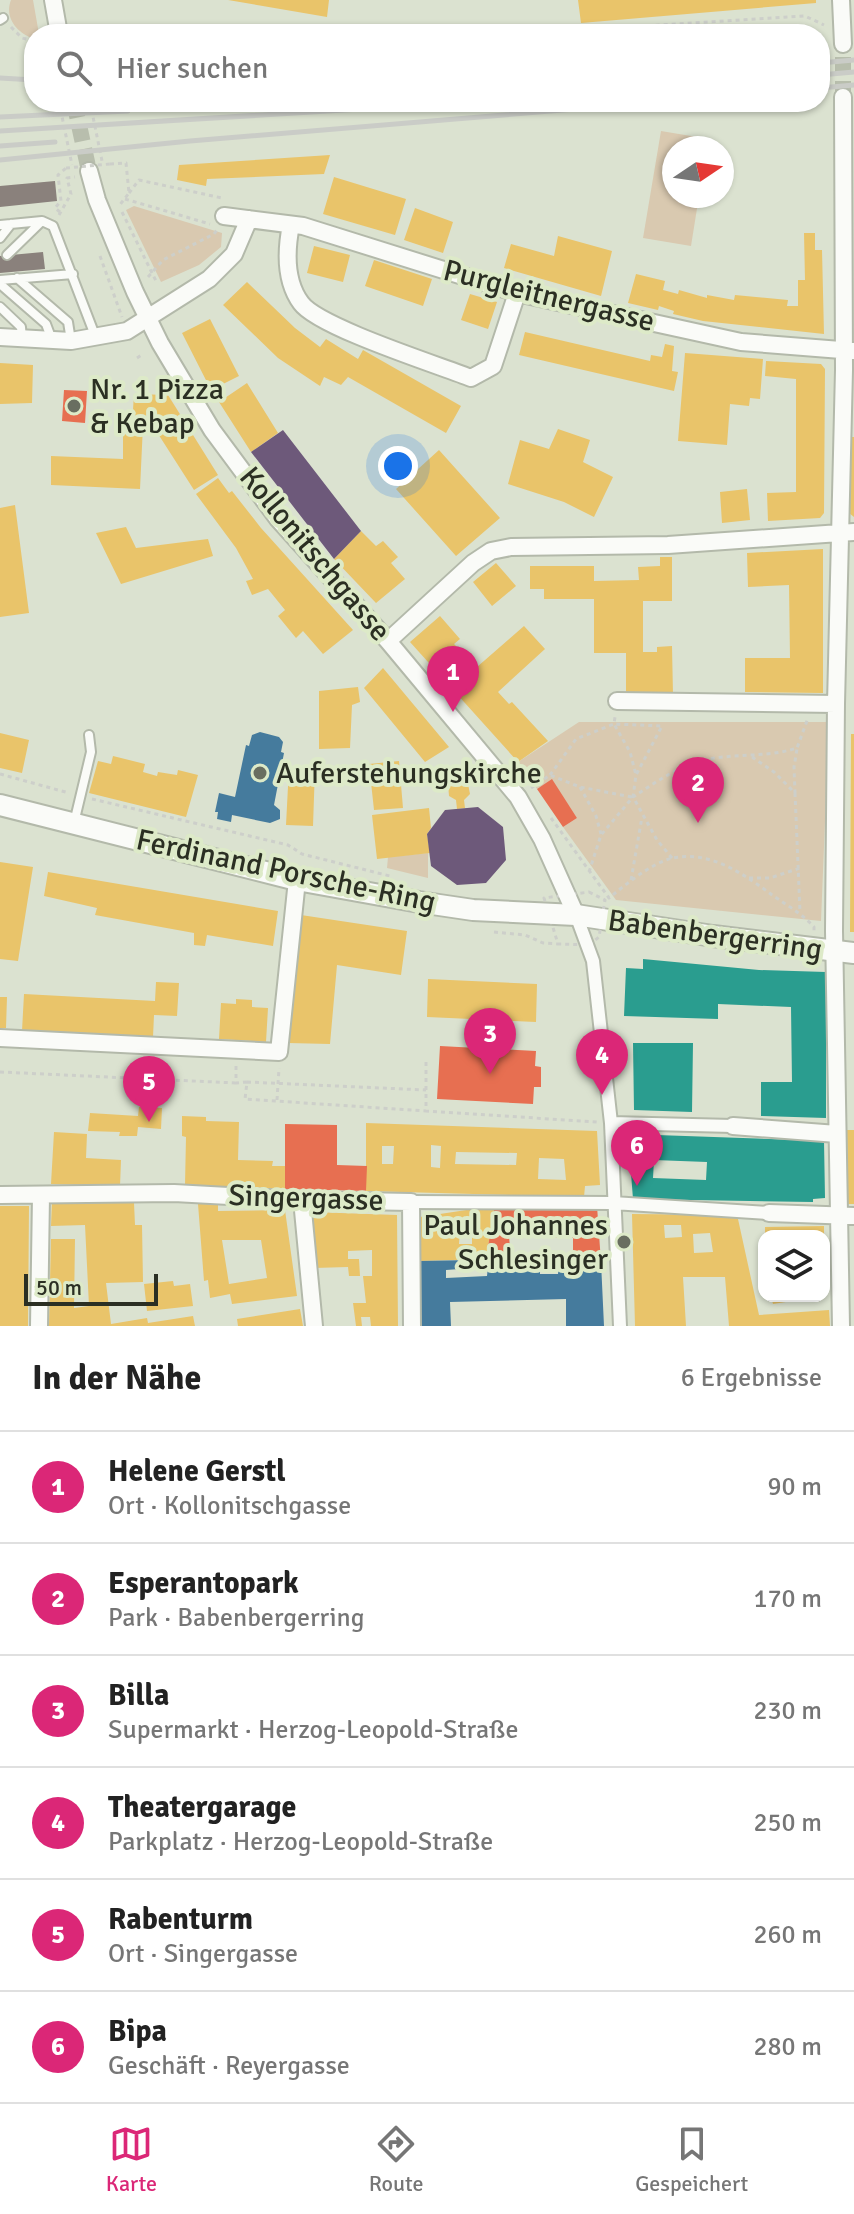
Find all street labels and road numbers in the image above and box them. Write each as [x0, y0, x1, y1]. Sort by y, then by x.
street label: Purgleitnergasse [440, 252, 658, 340]
street label: Kollonitschgasse [231, 459, 399, 649]
street label: Ferdinand Porsche-Ring [133, 821, 439, 921]
street label: Babenbergerring [605, 902, 825, 968]
street label: Singergasse [228, 1177, 384, 1219]

